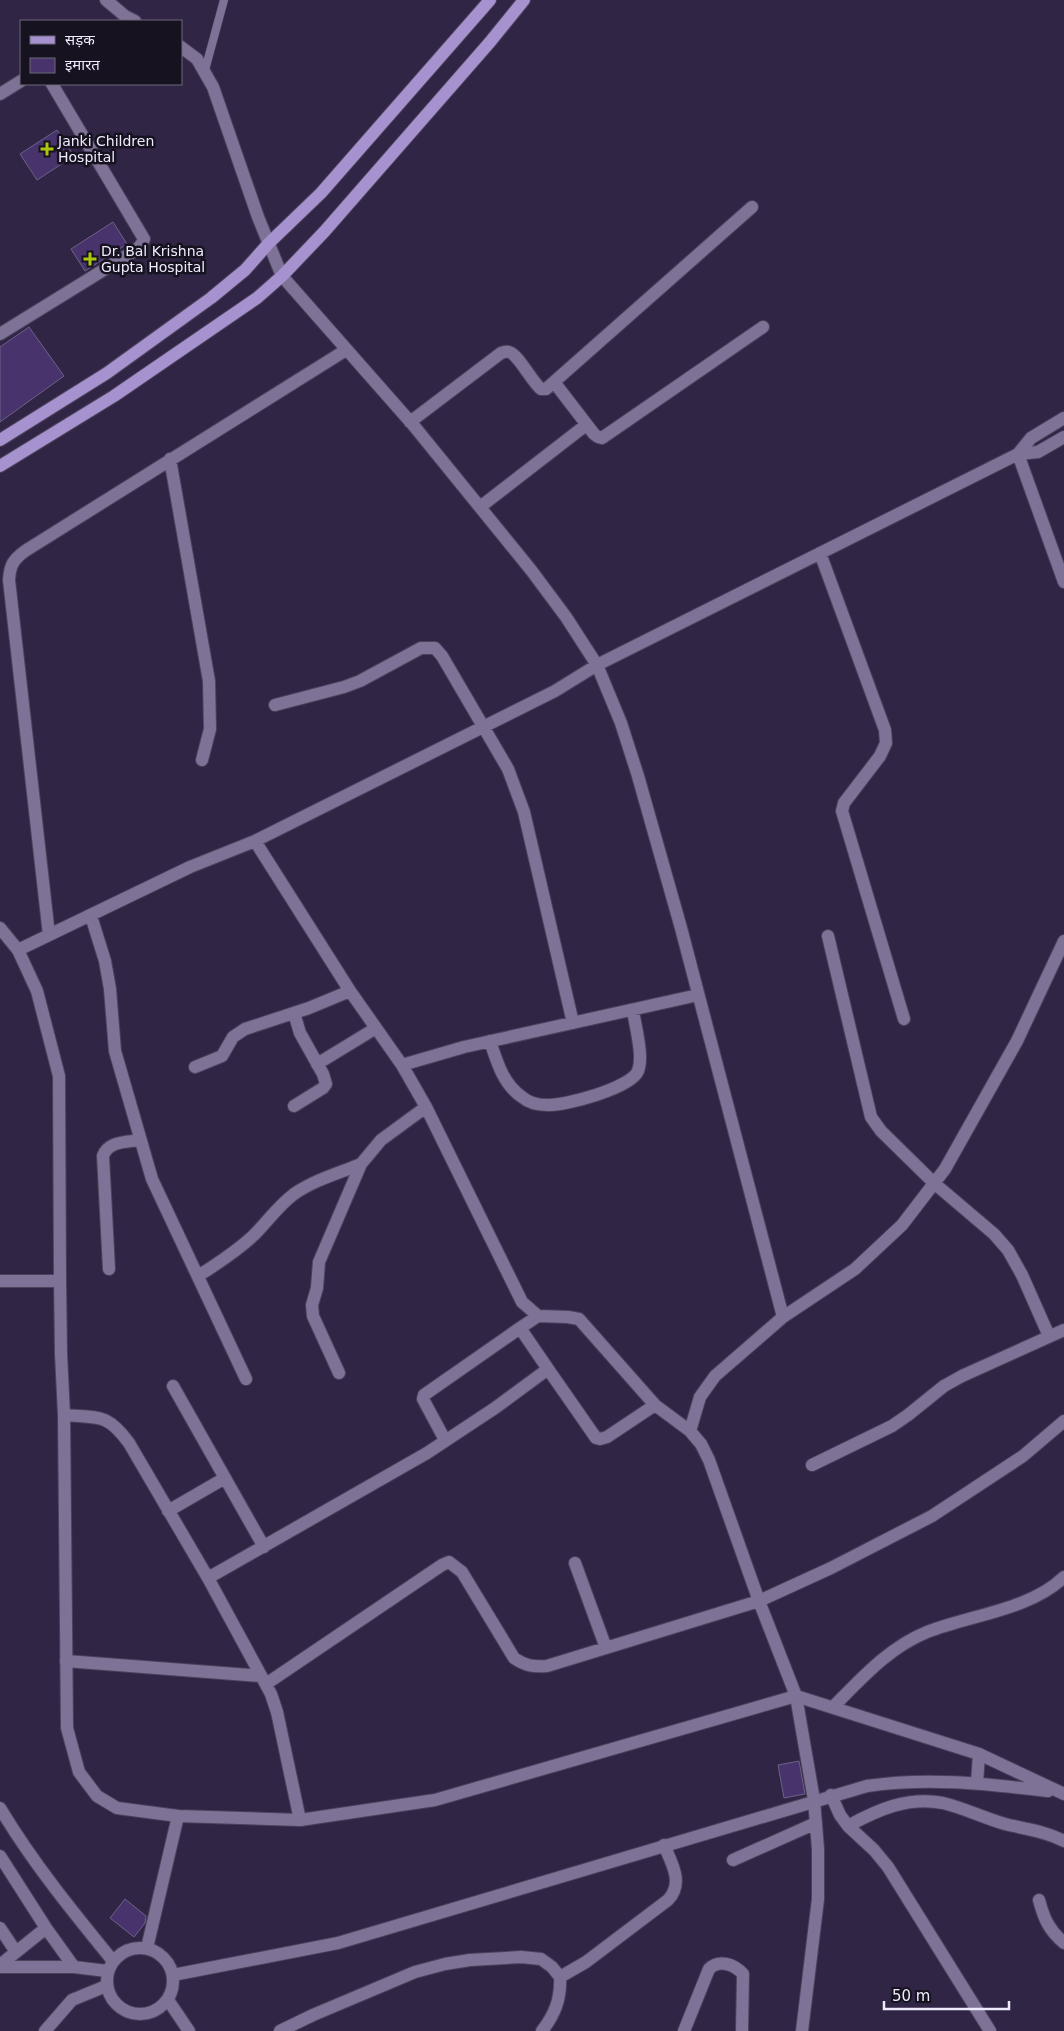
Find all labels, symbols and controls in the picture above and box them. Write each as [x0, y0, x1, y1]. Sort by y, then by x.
legend [20, 20, 182, 85]
text: सड़क [65, 31, 95, 49]
text: इमारत [65, 56, 100, 74]
place label: Janki Children Hospital [57, 133, 154, 165]
marker: Janki Children Hospital [40, 142, 54, 156]
place label: Dr. Bal Krishna Gupta Hospital [101, 243, 205, 275]
marker: Dr. Bal Krishna Gupta Hospital [83, 252, 97, 266]
scale bar [884, 1978, 1009, 2010]
text: 50 m [892, 1987, 930, 2005]

